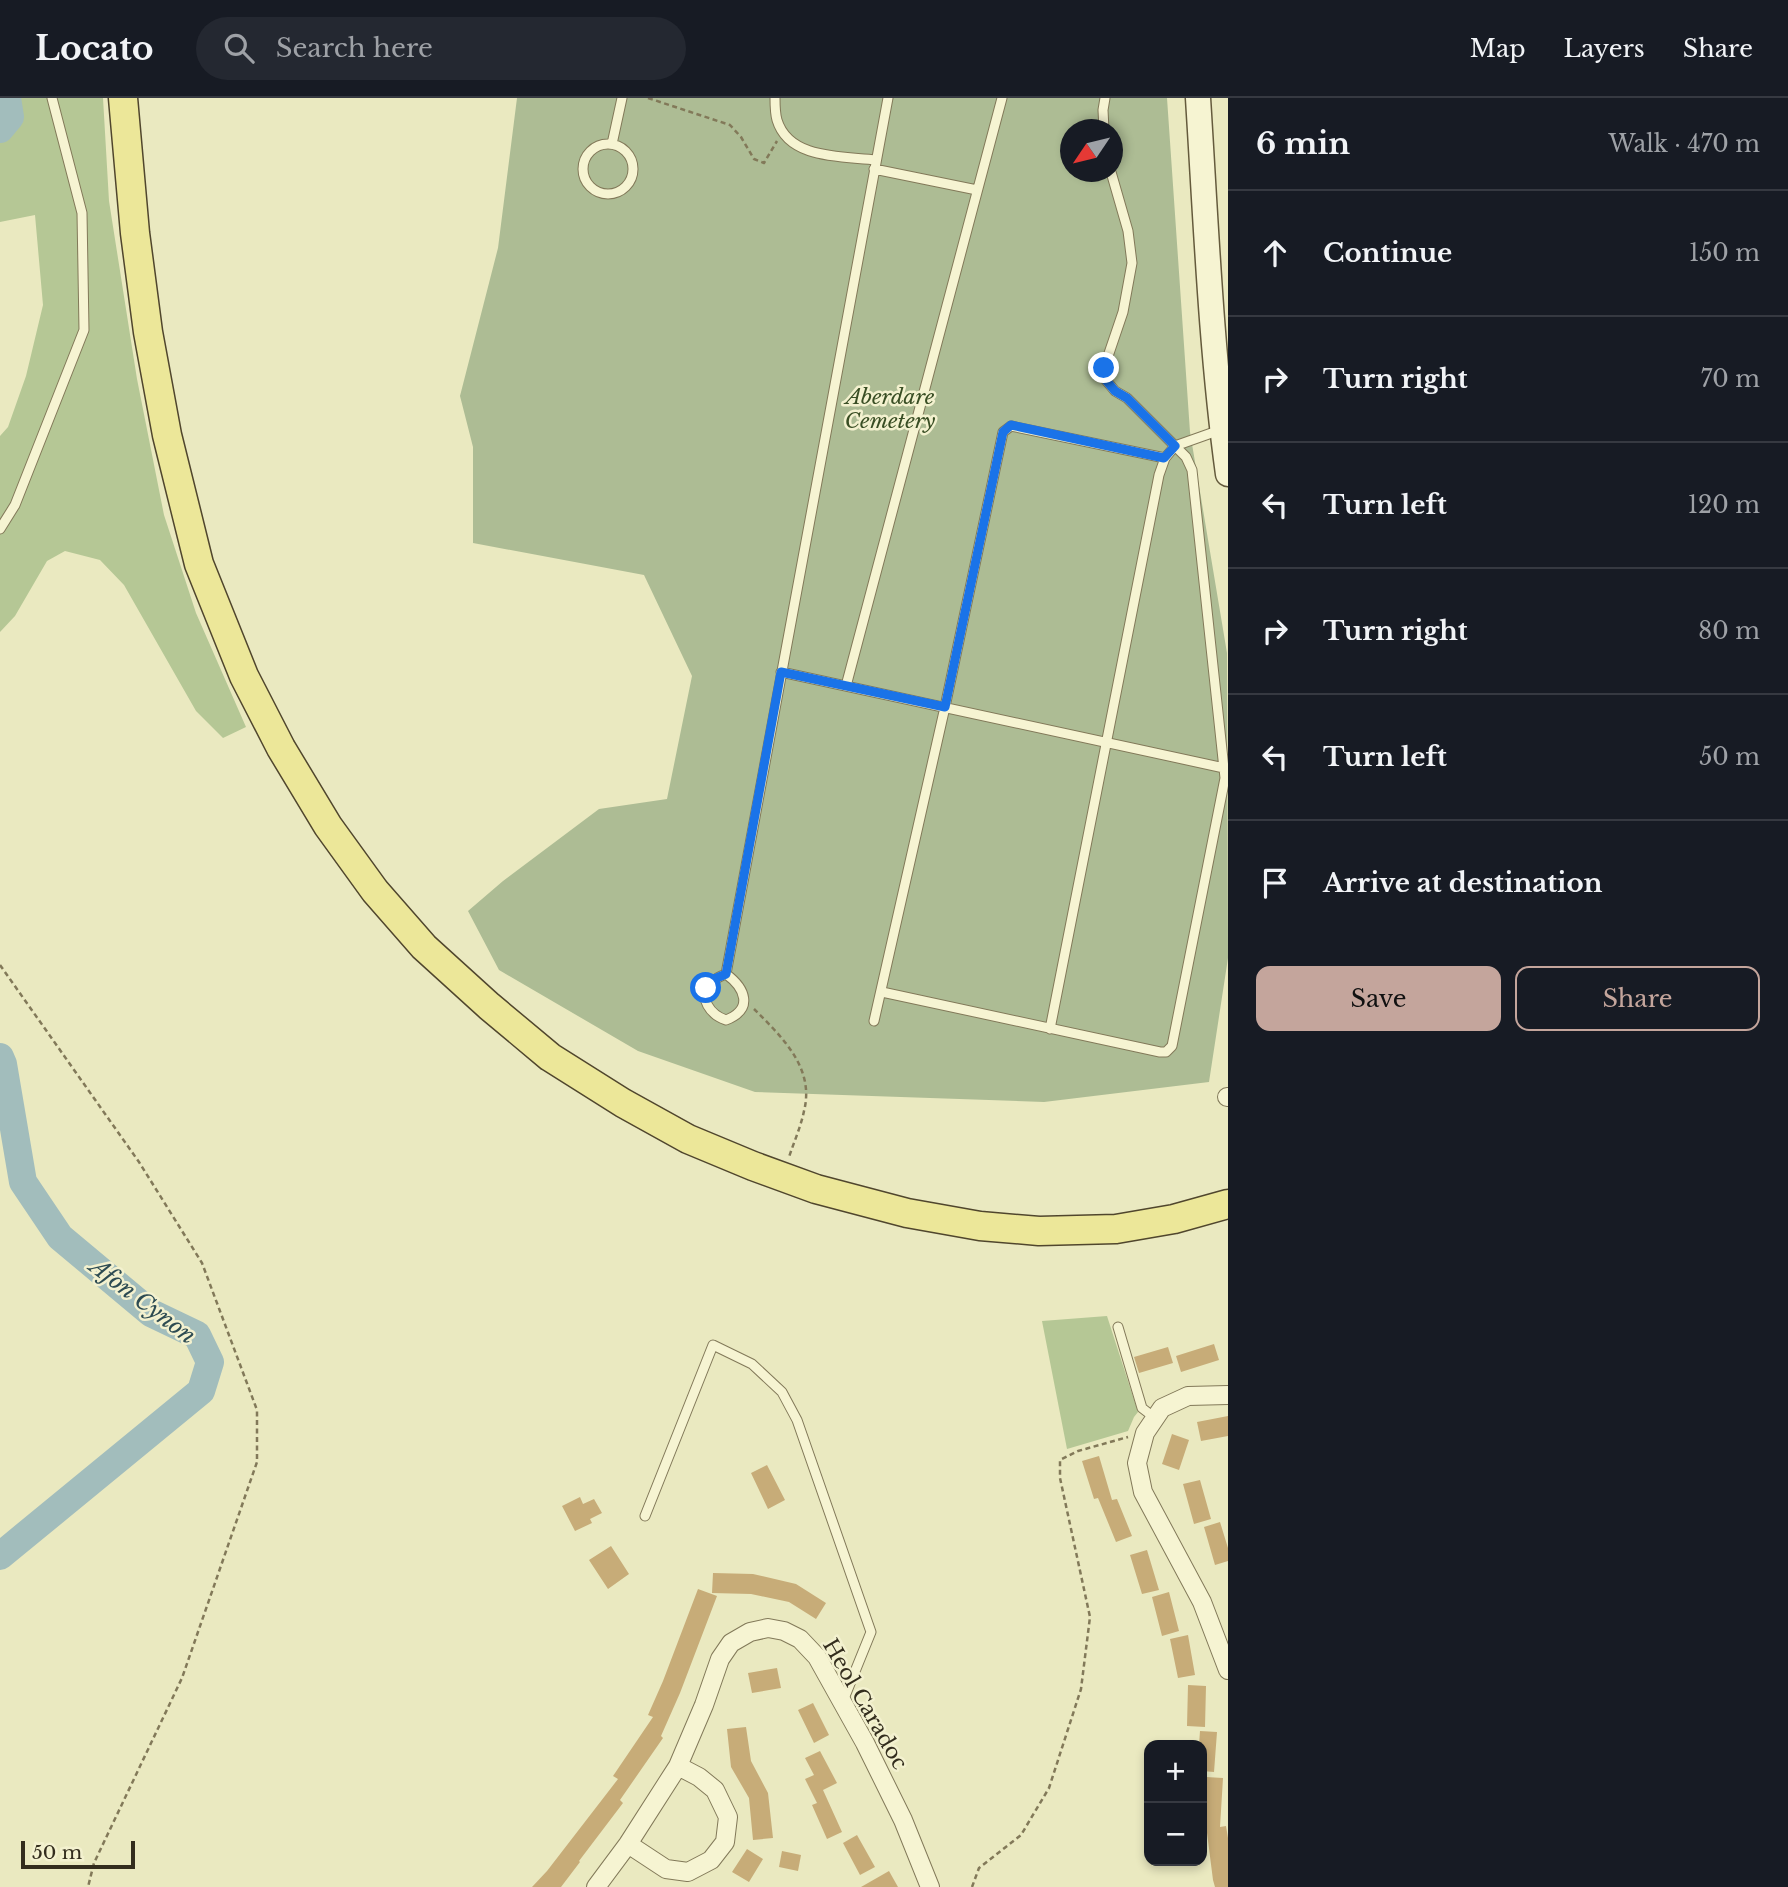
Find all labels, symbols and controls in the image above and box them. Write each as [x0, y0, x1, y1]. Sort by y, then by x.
search box [196, 17, 686, 80]
text: Locato [35, 28, 154, 69]
icon: search [220, 29, 258, 67]
text: Search here [276, 32, 433, 64]
text: Map [1470, 34, 1526, 63]
text: Layers [1564, 34, 1645, 63]
text: Share [1683, 34, 1753, 63]
north arrow [1060, 119, 1123, 182]
text: 6 min [1256, 125, 1350, 162]
text: Walk · 470 m [1608, 130, 1760, 158]
icon: ahead [1256, 234, 1294, 272]
text: Continue [1323, 237, 1452, 269]
text: 150 m [1689, 239, 1760, 267]
route end [1088, 352, 1119, 383]
icon: right [1256, 360, 1294, 398]
text: Turn right [1323, 363, 1468, 395]
text: 70 m [1701, 365, 1760, 393]
park label: Aberdare Cemetery [843, 384, 935, 434]
icon: left [1256, 486, 1294, 524]
text: Turn left [1323, 489, 1447, 521]
text: 120 m [1688, 491, 1760, 519]
icon: right [1256, 612, 1294, 650]
text: Turn right [1323, 615, 1468, 647]
text: 80 m [1698, 617, 1760, 645]
icon: left [1256, 738, 1294, 776]
text: Turn left [1323, 741, 1447, 773]
text: 50 m [1699, 743, 1760, 771]
icon: arrive [1256, 864, 1294, 902]
text: Arrive at destination [1323, 867, 1603, 899]
button: Save [1256, 966, 1501, 1031]
button: Share [1515, 966, 1760, 1031]
route start [690, 972, 721, 1003]
water label: Afon Cynon [82, 1250, 201, 1350]
street label: Heol Caradoc [817, 1634, 913, 1774]
map controls [1144, 1740, 1207, 1866]
button: + [1144, 1740, 1207, 1803]
button: − [1144, 1803, 1207, 1866]
scale bar [21, 1838, 135, 1870]
text: 50 m [32, 1841, 82, 1864]

